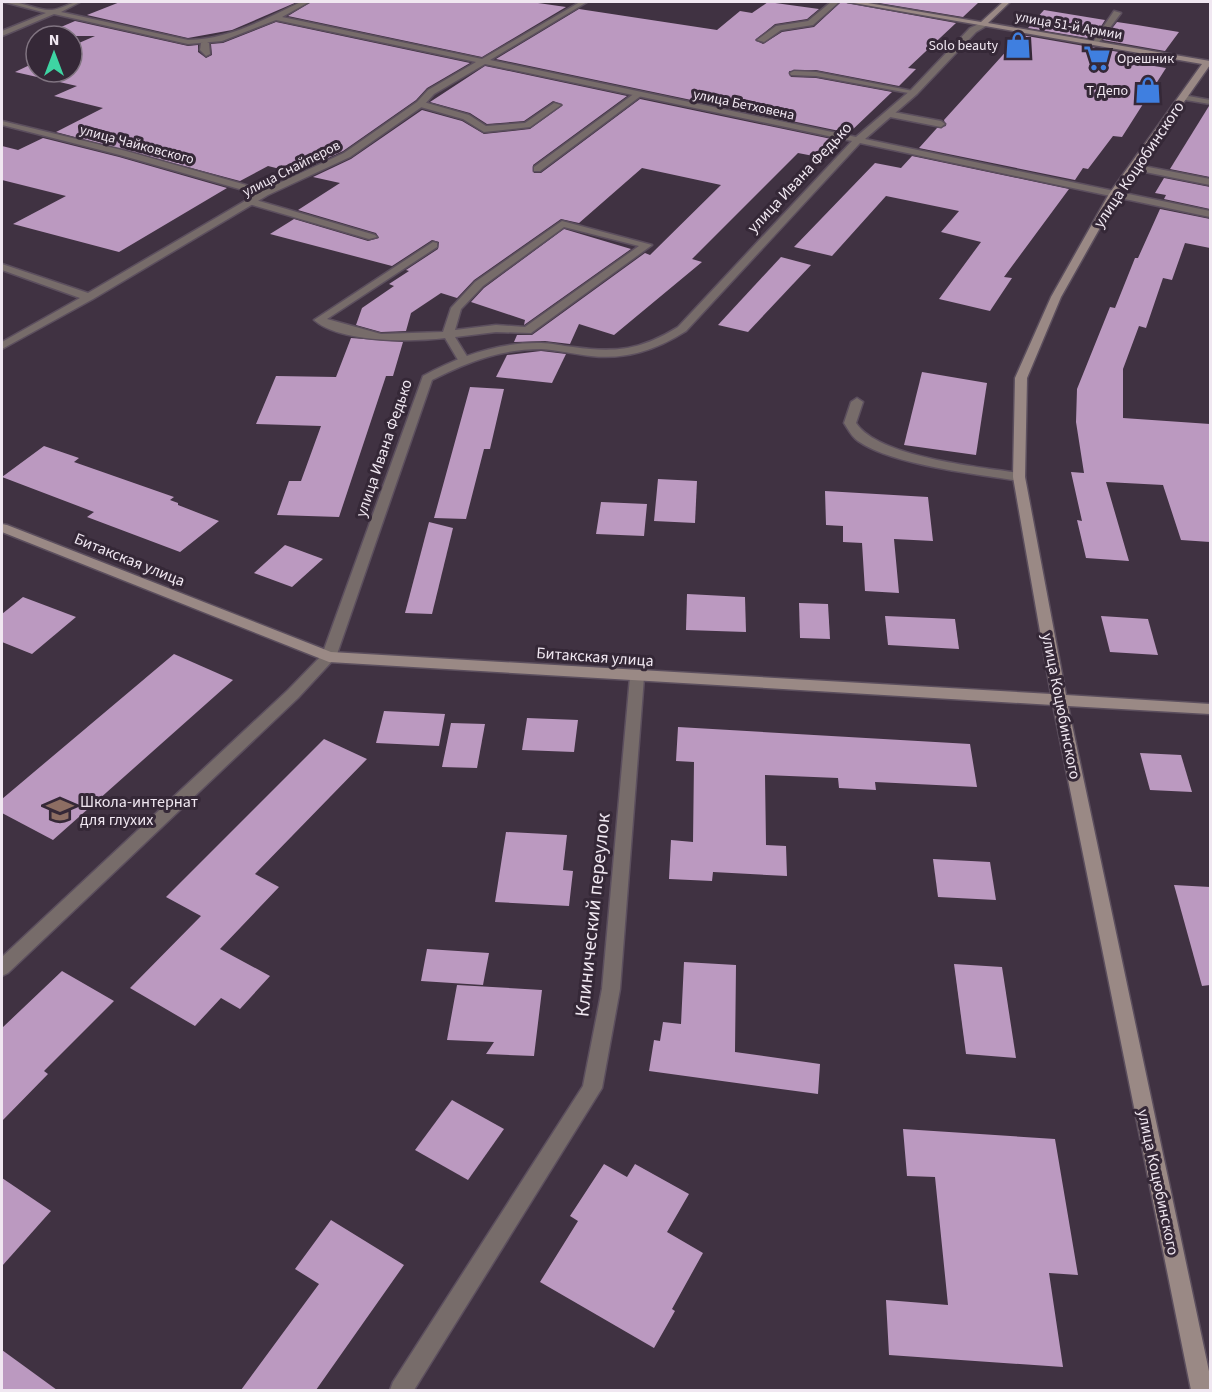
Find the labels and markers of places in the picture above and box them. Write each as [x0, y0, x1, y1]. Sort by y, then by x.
shop icon: Solo beauty [1003, 30, 1033, 60]
place label: Solo beauty [929, 36, 998, 56]
supermarket icon: Орешник [1082, 43, 1112, 73]
place label: Орешник [1117, 49, 1174, 69]
shop icon: Т Депо [1133, 75, 1163, 105]
place label: Т Депо [1086, 81, 1128, 101]
place label: Школа-интернат для глухих [80, 791, 198, 831]
school or university icon: Школа-интернат для глухих [45, 795, 75, 825]

